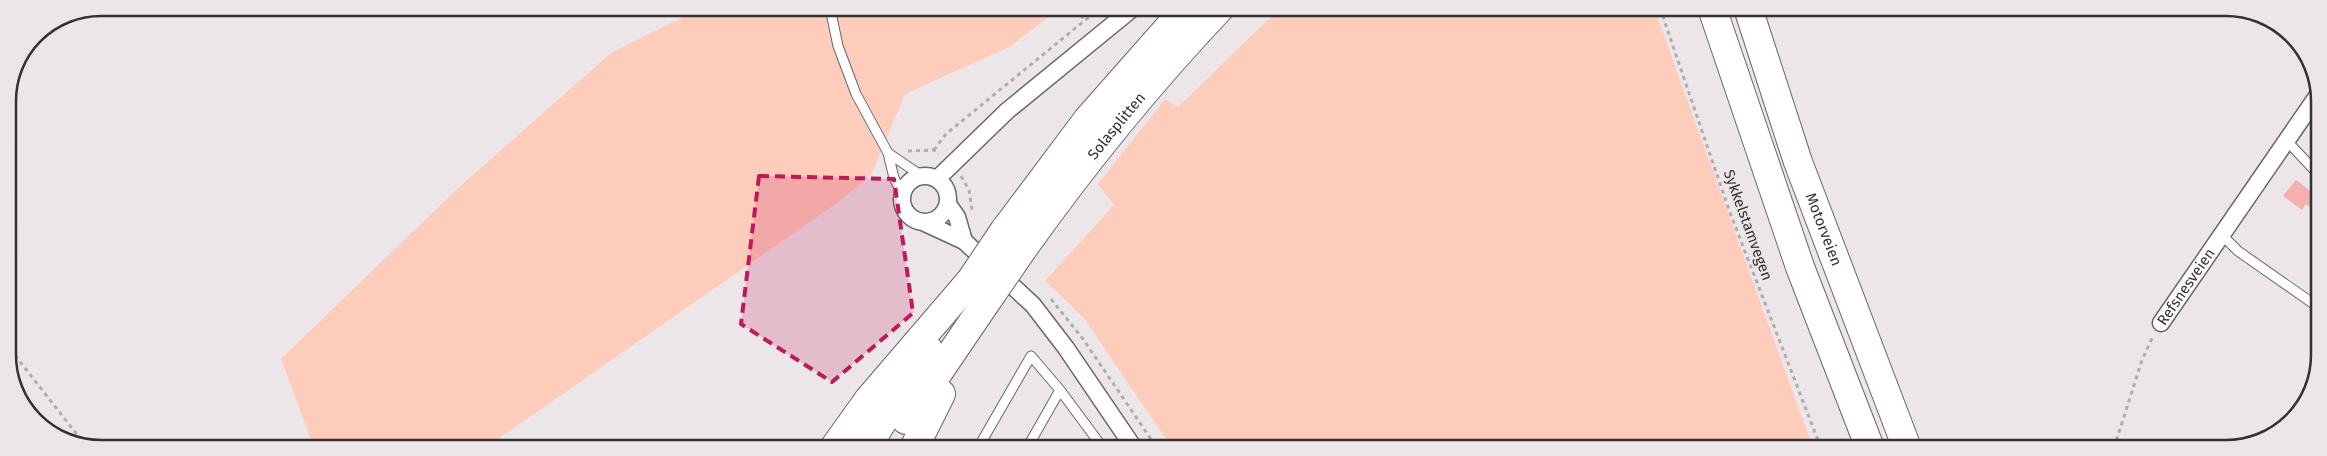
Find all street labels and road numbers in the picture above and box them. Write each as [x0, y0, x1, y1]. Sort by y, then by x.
street label: Solasplitten [1084, 89, 1149, 163]
street label: Sykkelstamvegen [1720, 167, 1776, 283]
street label: Motorveien [1802, 190, 1846, 269]
street label: Refsnesveien [2153, 245, 2219, 329]

